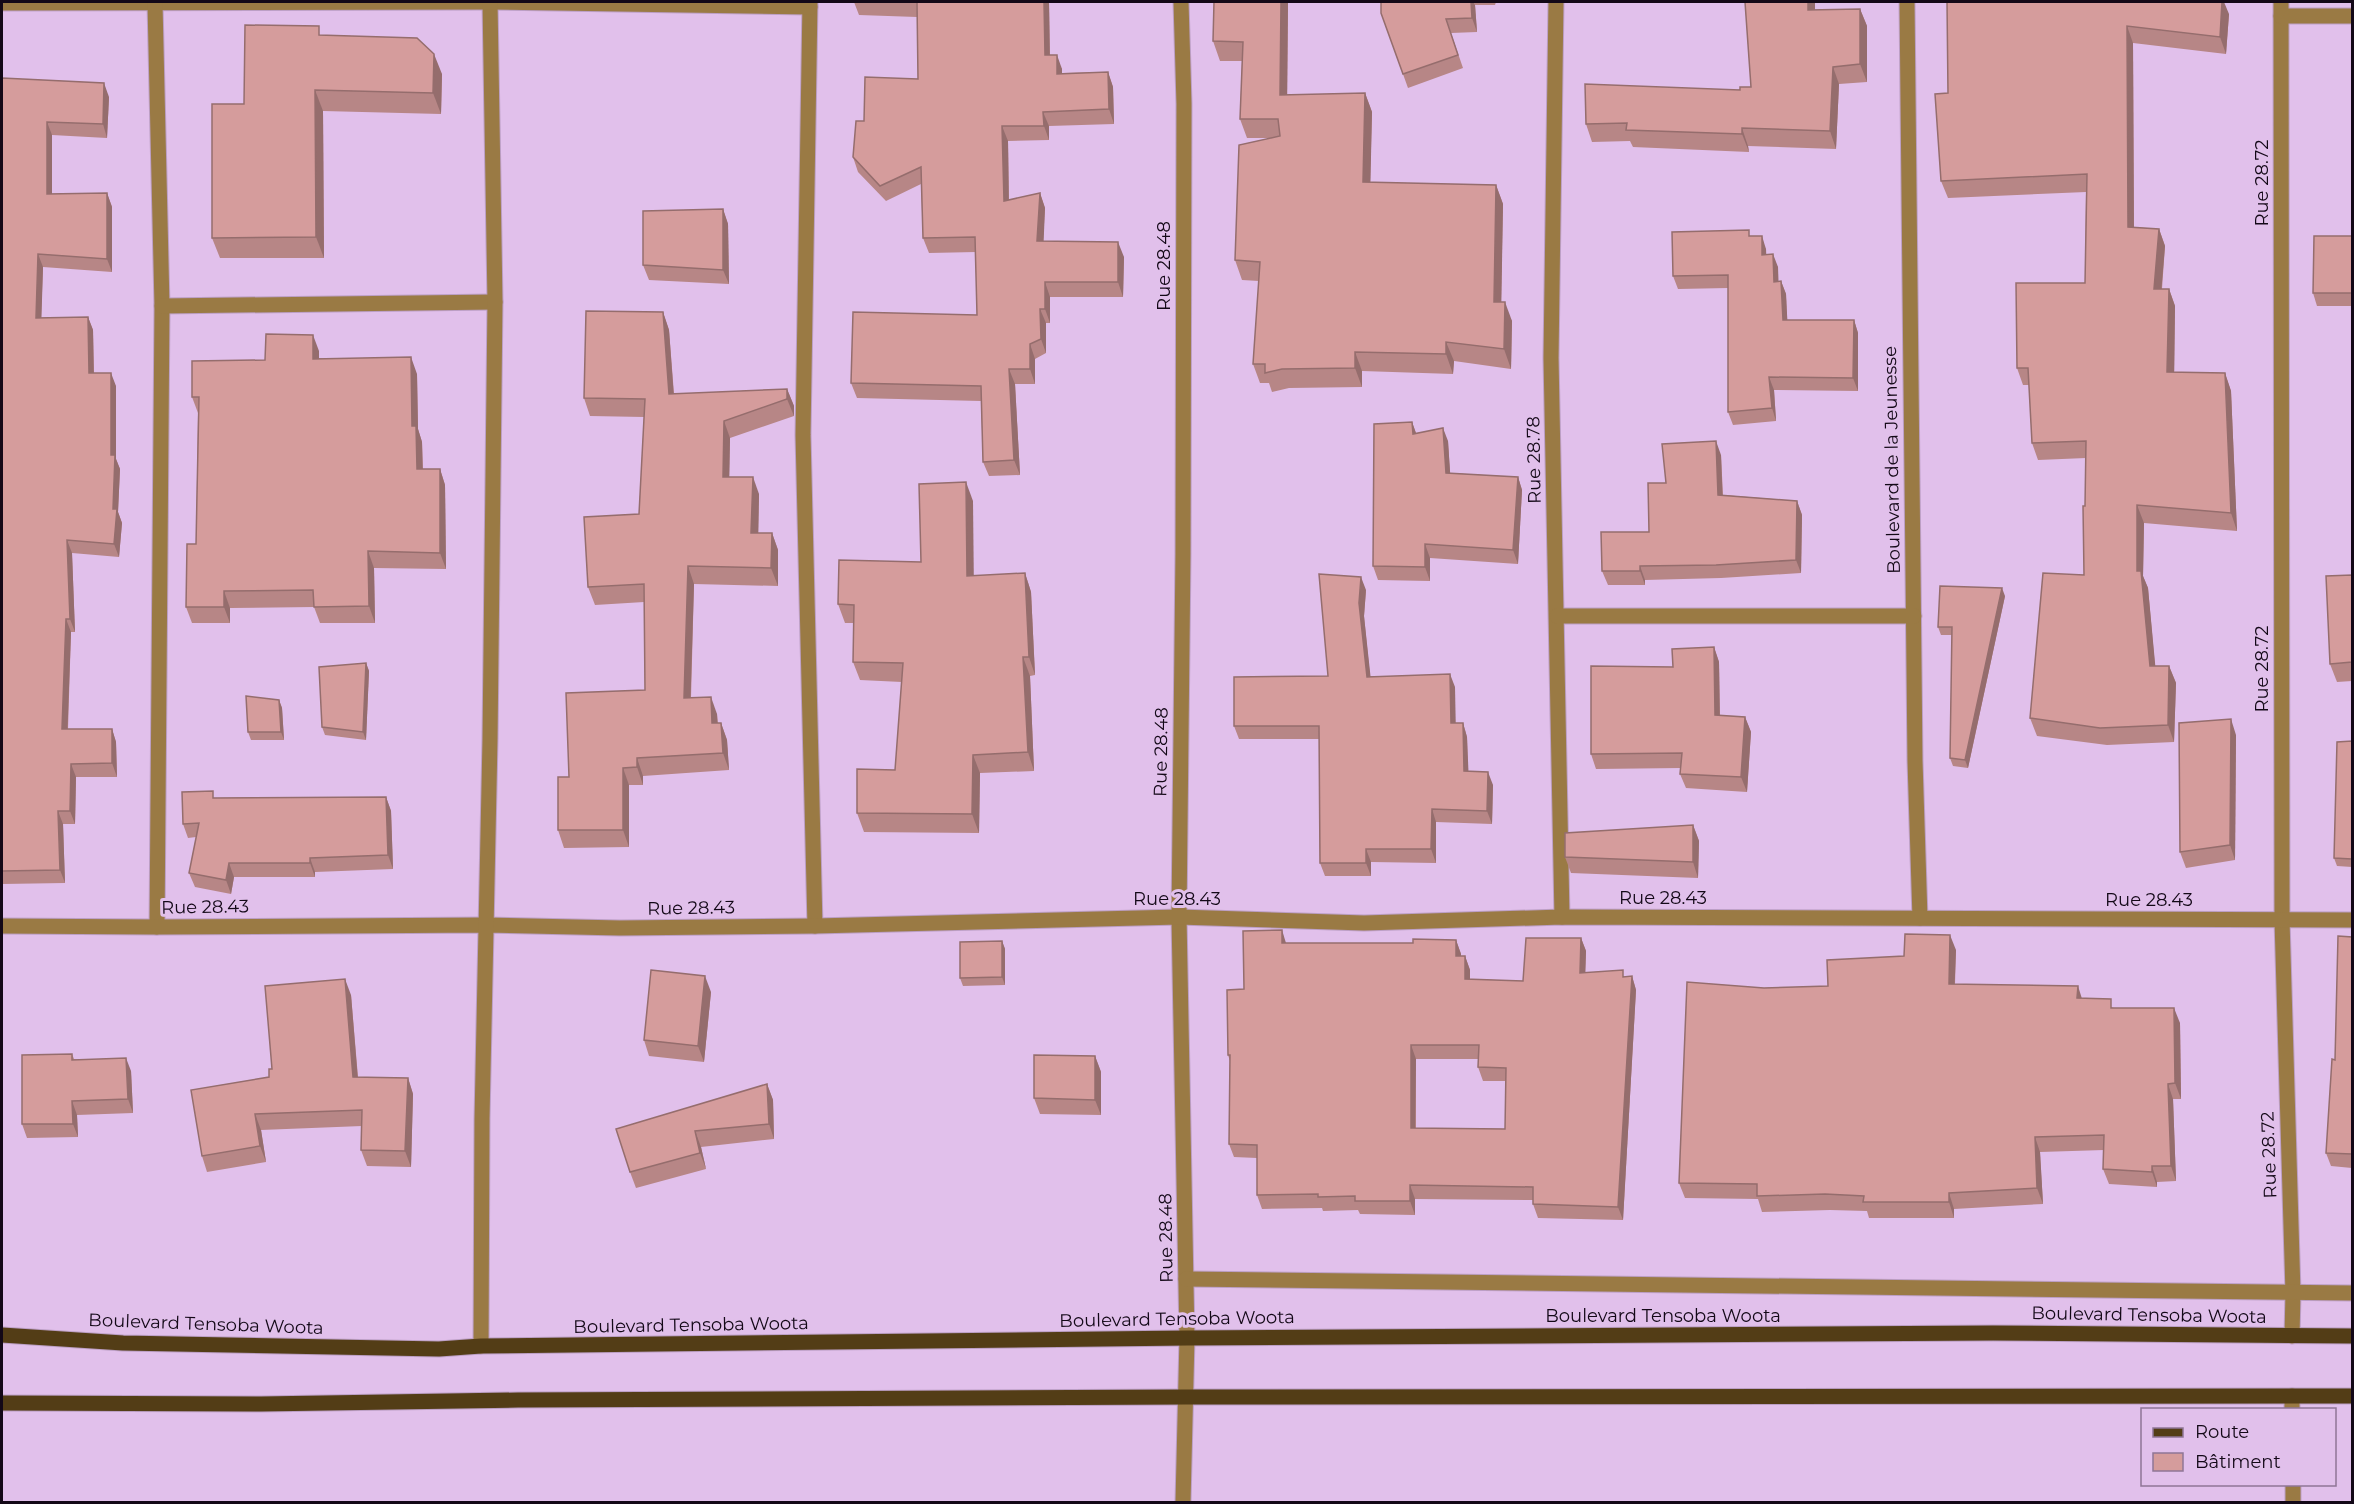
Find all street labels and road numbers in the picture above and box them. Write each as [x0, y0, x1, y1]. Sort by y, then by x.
street label: Rue 28.72 [2251, 139, 2273, 227]
street label: Rue 28.48 [1153, 221, 1175, 311]
street label: Boulevard de la Jeunesse [1879, 346, 1905, 574]
street label: Rue 28.78 [1522, 416, 1546, 504]
street label: Rue 28.72 [2251, 625, 2273, 713]
street label: Rue 28.48 [1149, 707, 1173, 797]
street label: Rue 28.43 [1619, 887, 1707, 909]
street label: Rue 28.43 [1133, 888, 1221, 910]
street label: Rue 28.43 [2105, 889, 2193, 911]
street label: Rue 28.43 [161, 895, 249, 919]
street label: Rue 28.43 [647, 896, 735, 920]
street label: Rue 28.72 [2256, 1111, 2282, 1199]
street label: Rue 28.48 [1154, 1193, 1178, 1283]
street label: Boulevard Tensoba Woota [2031, 1302, 2267, 1328]
street label: Boulevard Tensoba Woota [1545, 1305, 1781, 1327]
street label: Boulevard Tensoba Woota [1059, 1306, 1295, 1332]
street label: Boulevard Tensoba Woota [88, 1309, 324, 1339]
street label: Boulevard Tensoba Woota [573, 1312, 809, 1338]

